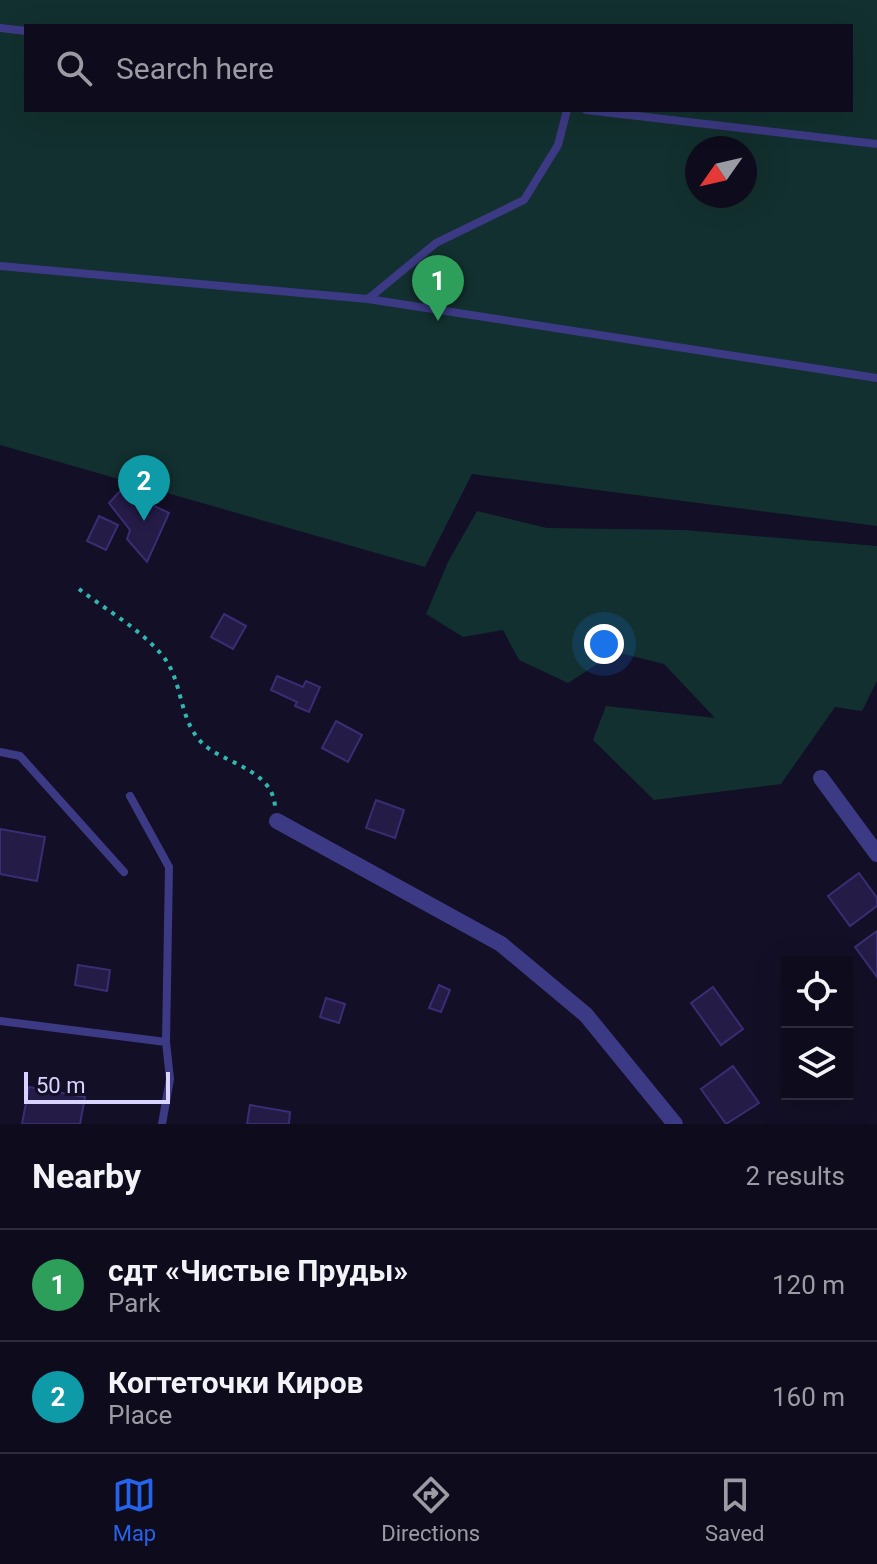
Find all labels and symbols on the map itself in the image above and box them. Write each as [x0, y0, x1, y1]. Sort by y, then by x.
north arrow [685, 136, 757, 208]
pin: 1 [412, 255, 464, 321]
pin: 2 [118, 455, 170, 521]
your location [584, 624, 624, 664]
scale bar [24, 1068, 170, 1104]

